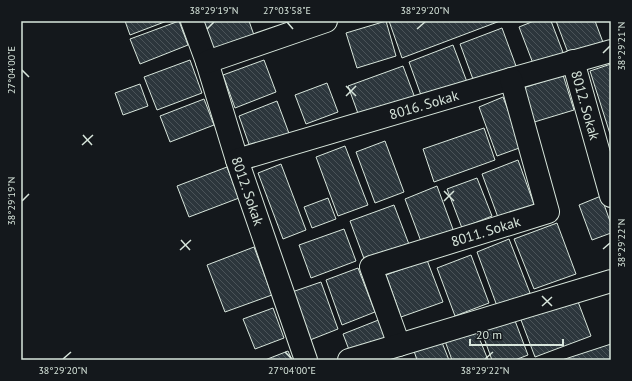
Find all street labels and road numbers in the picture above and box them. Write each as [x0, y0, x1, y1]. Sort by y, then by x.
street label: 8012. Sokak [567, 68, 604, 142]
street label: 8016. Sokak [387, 86, 461, 123]
street label: 8012. Sokak [228, 154, 268, 228]
street label: 8011. Sokak [449, 212, 523, 251]

